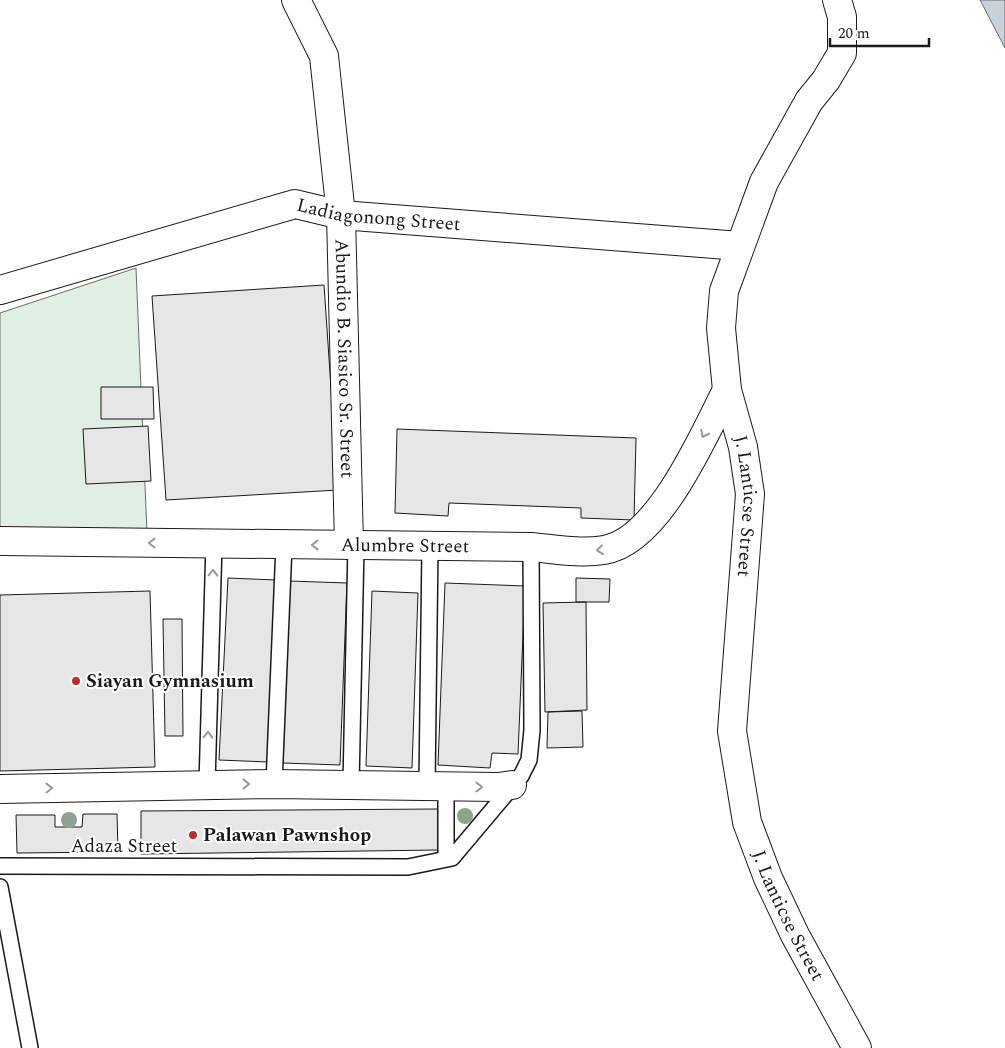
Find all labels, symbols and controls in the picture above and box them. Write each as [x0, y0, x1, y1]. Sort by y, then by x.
scale bar [830, 15, 929, 47]
text: 20 m [838, 22, 870, 45]
street label: Ladiagonong Street [294, 190, 462, 239]
street label: Abundio B. Siasico Sr. Street [327, 238, 362, 479]
one-way arrow [700, 429, 710, 438]
street label: J. Lanticse Street [726, 432, 765, 578]
street label: Alumbre Street [341, 530, 470, 561]
one-way arrow [148, 538, 156, 548]
one-way arrow [311, 540, 318, 550]
one-way arrow [595, 544, 604, 554]
one-way arrow [208, 569, 218, 576]
place label: Siayan Gymnasium [86, 667, 254, 696]
marker: Siayan Gymnasium [70, 675, 82, 687]
one-way arrow [203, 731, 214, 739]
one-way arrow [242, 779, 250, 789]
one-way arrow [475, 782, 483, 792]
one-way arrow [45, 783, 53, 793]
place label: Palawan Pawnshop [203, 821, 371, 850]
marker: Palawan Pawnshop [187, 829, 199, 841]
street label: Adaza Street [71, 832, 178, 861]
street label: J. Lanticse Street [744, 846, 832, 986]

